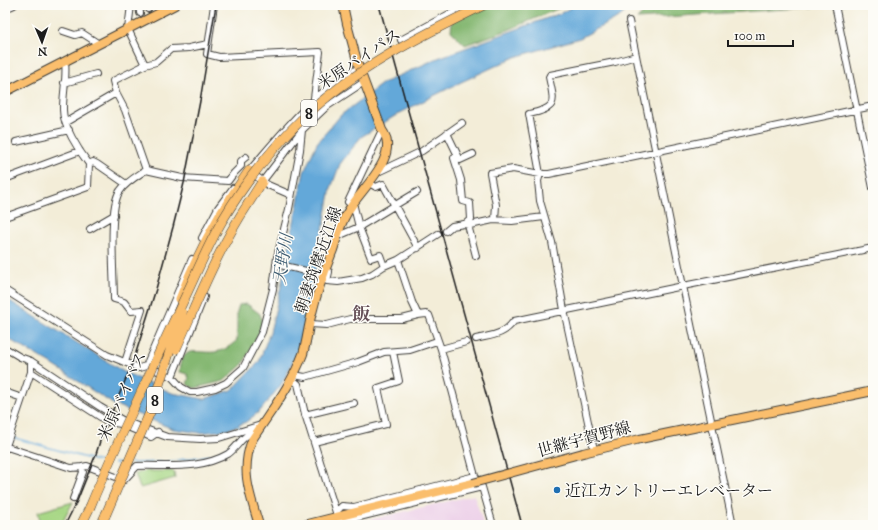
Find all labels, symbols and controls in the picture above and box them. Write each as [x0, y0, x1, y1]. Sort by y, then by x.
north arrow [22, 22, 62, 62]
scale bar [728, 22, 793, 48]
street label: 米原バイパス [314, 24, 404, 94]
text: 100 m [734, 29, 765, 43]
text: N [37, 45, 47, 58]
road number: 8 [301, 100, 317, 126]
street label: 朝妻筑摩近江線 [291, 204, 345, 316]
water label: 天野川 [269, 230, 298, 286]
district label: 飯 [352, 303, 371, 325]
street label: 米原バイパス [94, 348, 150, 444]
road number: 8 [147, 387, 163, 413]
street label: 世継宇賀野線 [535, 417, 633, 461]
place label: 近江カントリーエレベーター [565, 481, 773, 500]
marker: 近江カントリーエレベーター [552, 485, 562, 495]

